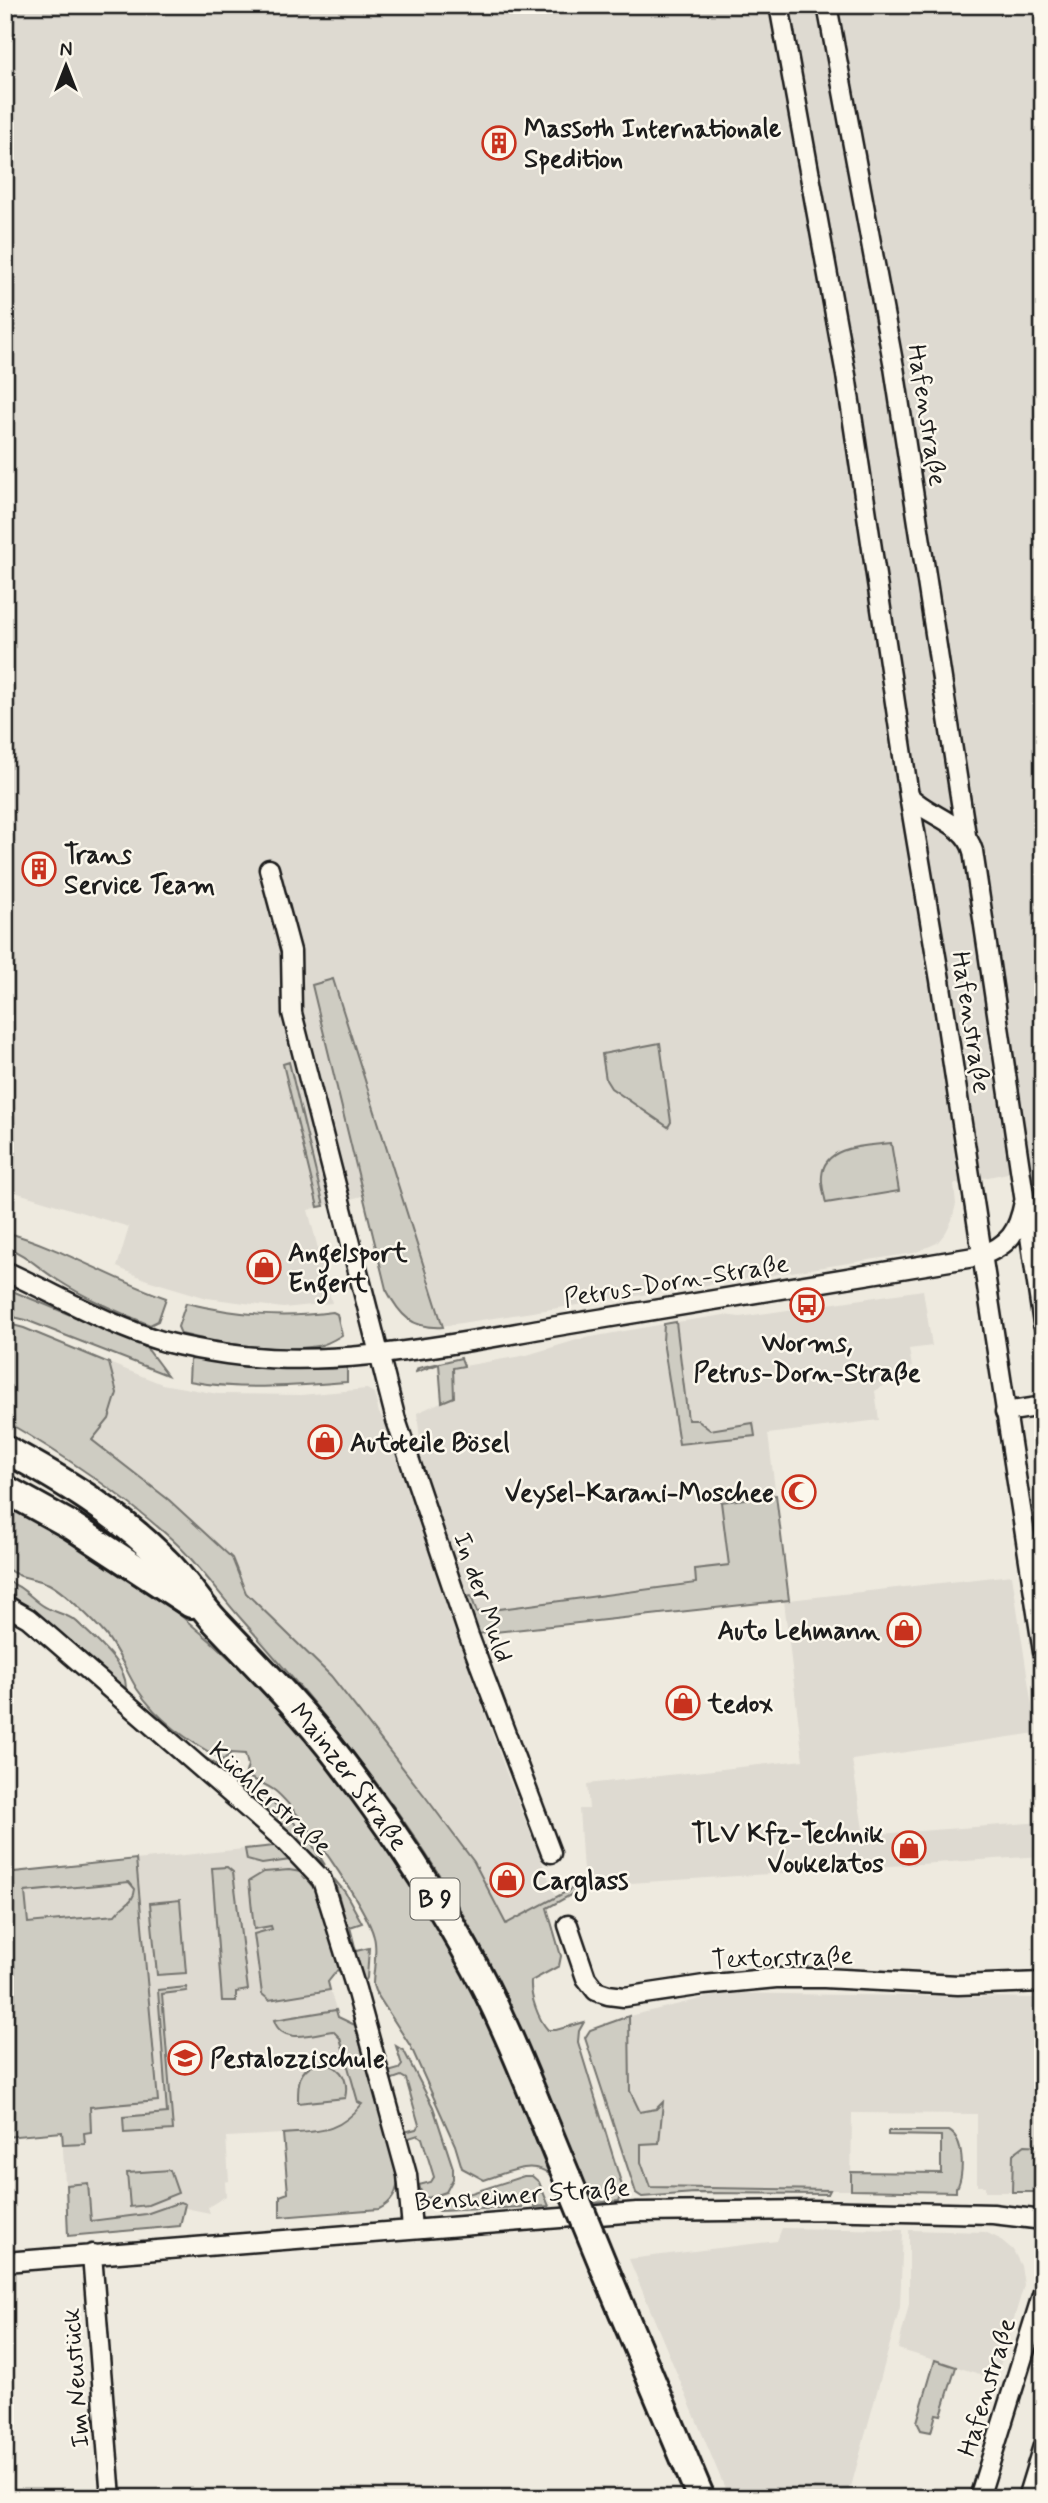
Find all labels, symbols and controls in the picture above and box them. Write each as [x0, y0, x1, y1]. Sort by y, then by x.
north arrow [32, 32, 102, 102]
text: N [60, 38, 72, 63]
place label: Massoth Internationale Spedition [524, 113, 781, 177]
building icon: Massoth Internationale Spedition [480, 124, 518, 162]
street label: Hafenstraße [898, 342, 954, 489]
place label: Trans Service Team [64, 839, 215, 903]
building icon: Trans Service Team [20, 850, 58, 888]
street label: Hafenstraße [942, 949, 998, 1096]
place label: Angelsport Engert [288, 1237, 408, 1304]
street label: Petrus-Dorn-Straße [561, 1247, 791, 1317]
shop icon: Angelsport Engert [245, 1248, 283, 1286]
bus stop icon: Worms, Petrus-Dorn-Straße [788, 1286, 826, 1324]
place label: Worms, Petrus-Dorn-Straße [693, 1327, 921, 1391]
shop icon: Autoteile Bösel [306, 1423, 344, 1461]
place label: Autoteile Bösel [350, 1427, 510, 1461]
mosque icon: Veysel-Karani-Moschee [780, 1473, 818, 1511]
place label: Veysel-Karani-Moschee [505, 1477, 774, 1511]
street label: In der Muld [444, 1528, 520, 1667]
shop icon: Auto Lehmann [885, 1611, 923, 1649]
place label: Auto Lehmann [717, 1615, 881, 1649]
shop icon: tedox [664, 1684, 702, 1722]
place label: tedox [707, 1688, 774, 1722]
street label: Mainzer Straße [281, 1696, 415, 1858]
street label: Küchlerstraße [201, 1735, 339, 1864]
place label: TLV Kfz-Technik Voukelatos [691, 1818, 884, 1882]
shop icon: TLV Kfz-Technik Voukelatos [890, 1829, 928, 1867]
shop icon: Carglass [488, 1861, 526, 1899]
place label: Carglass [532, 1865, 629, 1902]
road number: B 9 [410, 1878, 460, 1920]
street label: Textorstraße [711, 1940, 854, 1978]
school or university icon: Pestalozzischule [166, 2039, 204, 2077]
place label: Pestalozzischule [210, 2043, 385, 2077]
street label: Bensheimer Straße [413, 2171, 631, 2220]
street label: Im Neustück [55, 2306, 99, 2449]
street label: Hafenstraße [951, 2314, 1025, 2461]

